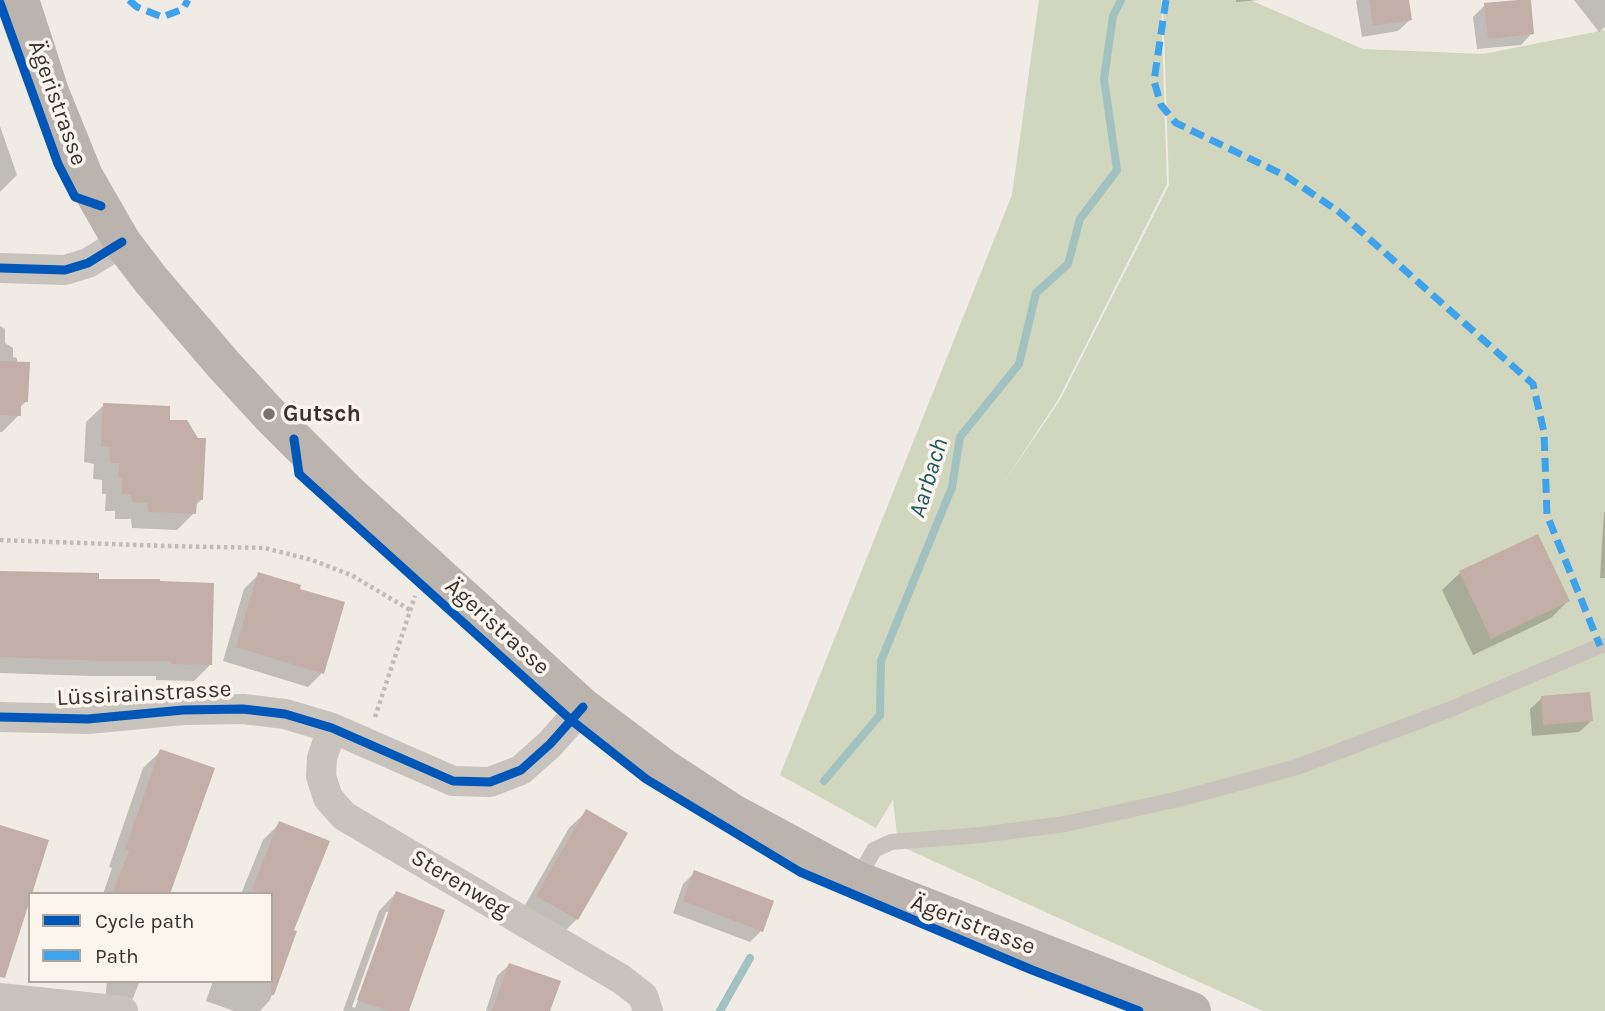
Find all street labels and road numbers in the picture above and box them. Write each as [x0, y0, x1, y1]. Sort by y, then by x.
street label: Ägeristrasse [22, 37, 92, 169]
street label: Ägeristrasse [439, 573, 555, 681]
street label: Lüssirainstrasse [56, 676, 232, 712]
street label: Sterenweg [406, 844, 514, 924]
street label: Ägeristrasse [907, 889, 1039, 961]

